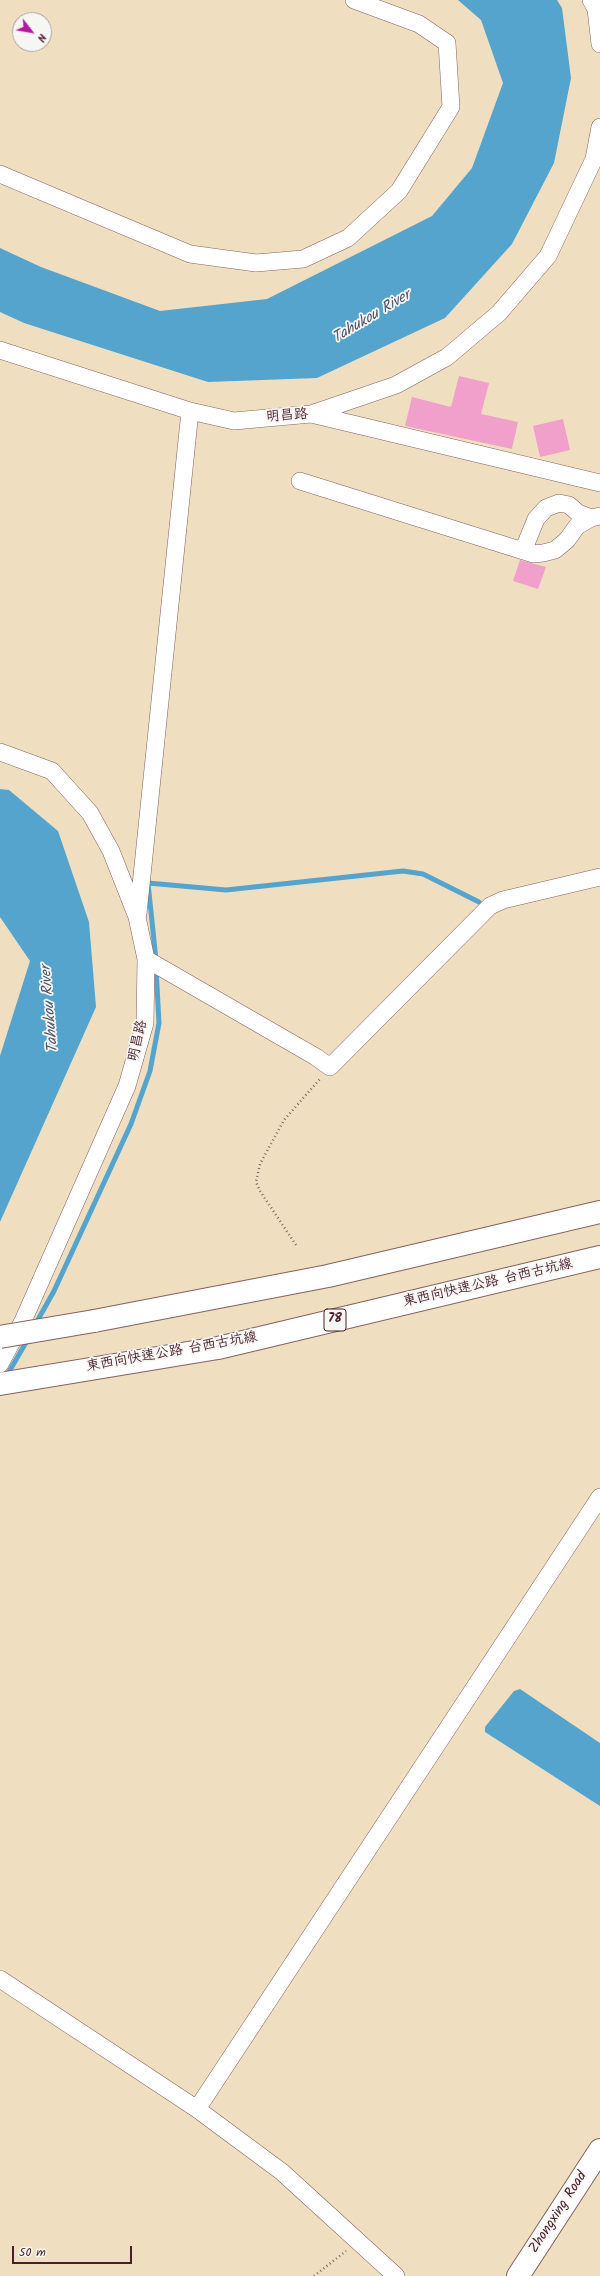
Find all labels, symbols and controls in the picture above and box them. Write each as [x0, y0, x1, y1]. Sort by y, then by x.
north arrow [12, 12, 52, 52]
text: N [32, 30, 51, 45]
water label: Tahukou River [330, 288, 414, 348]
street label: 明昌路 [265, 407, 309, 427]
water label: Tahukou River [38, 965, 64, 1053]
street label: 明昌路 [126, 1019, 152, 1063]
street label: 東西向快速公路 台西古坑線 [402, 1256, 574, 1312]
road number: 78 [324, 1309, 346, 1331]
street label: 東西向快速公路 台西古坑線 [85, 1330, 259, 1376]
street label: Zhongxing Road [526, 2169, 592, 2257]
scale bar [14, 2238, 134, 2264]
text: 50 m [19, 2243, 46, 2262]

